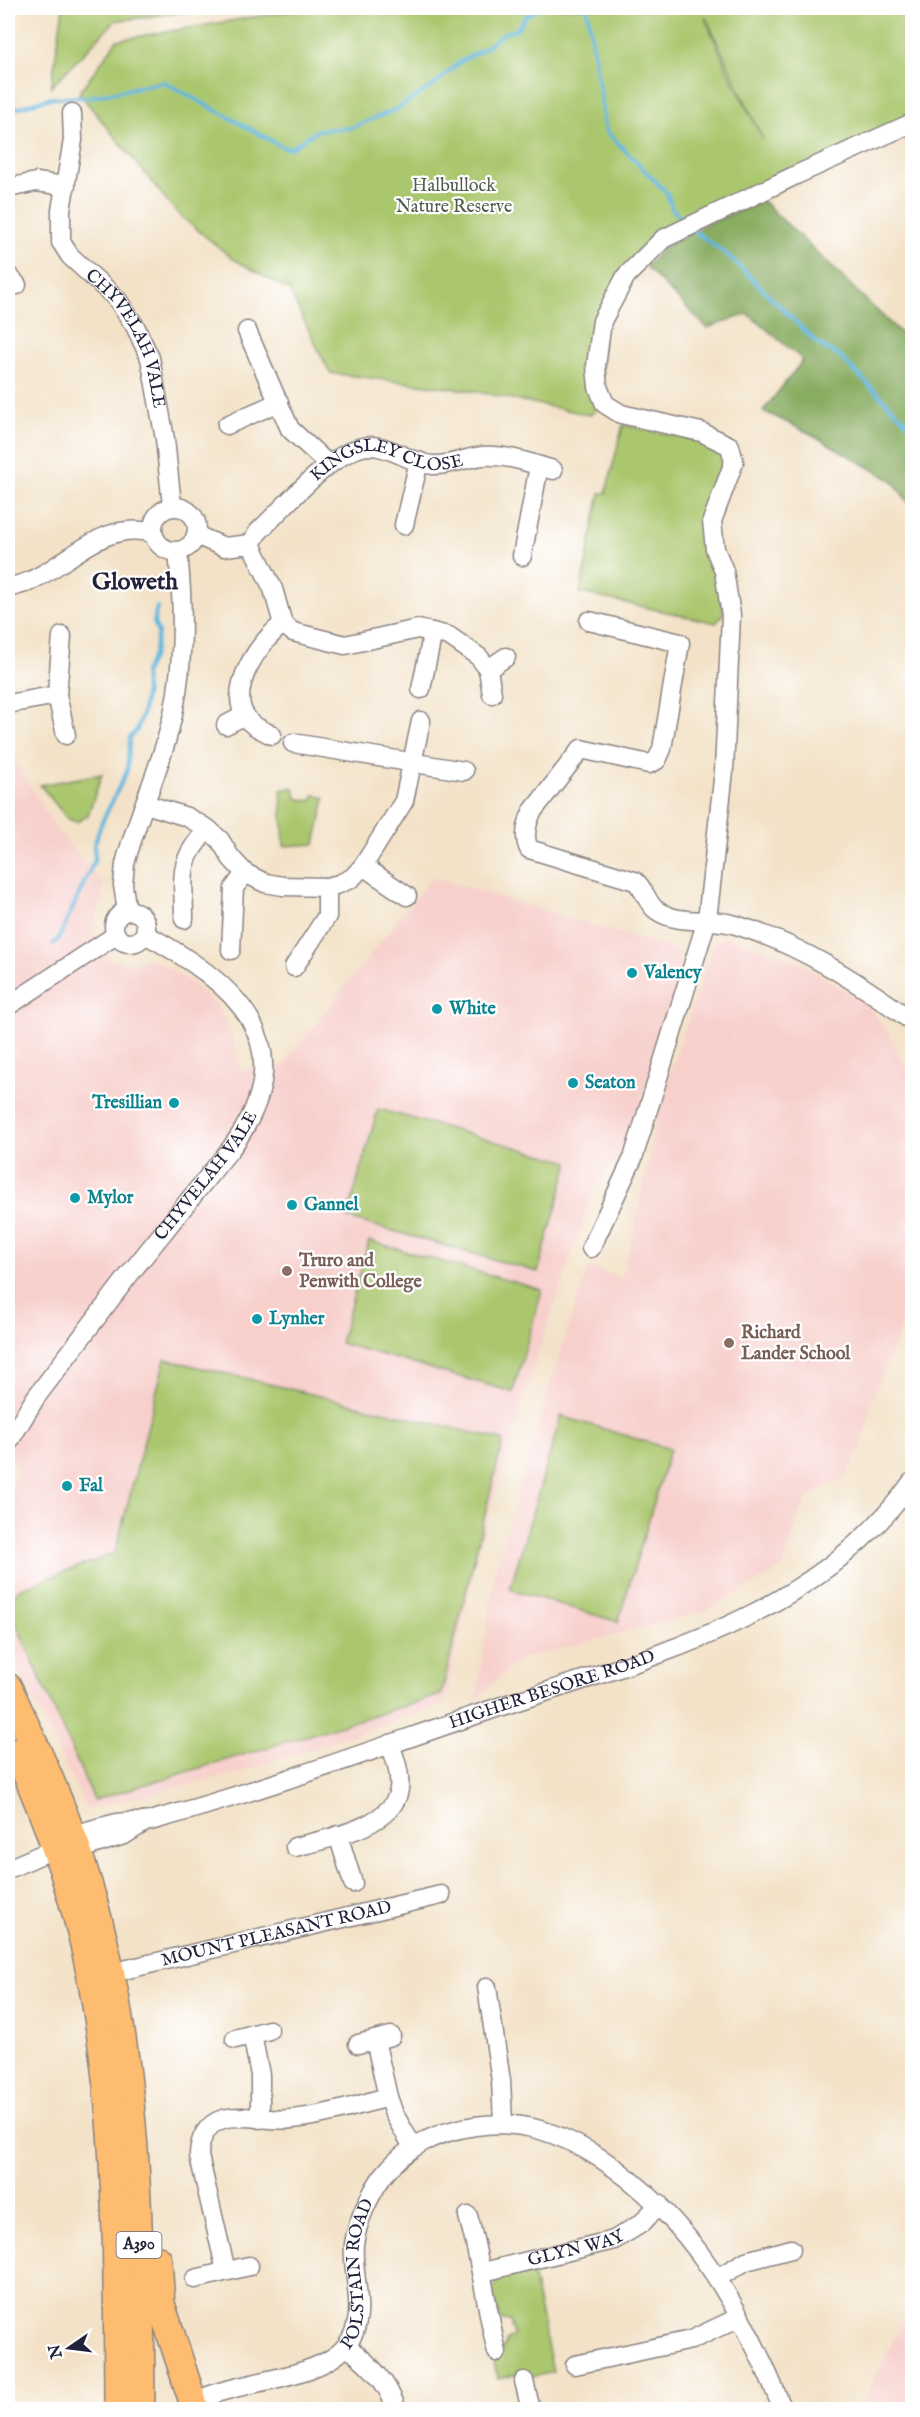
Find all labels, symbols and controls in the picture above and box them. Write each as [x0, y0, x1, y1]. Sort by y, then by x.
park label: Halbullock Nature Reserve [396, 175, 512, 219]
street label: CHYVELAH VALE [80, 264, 171, 410]
street label: KINGSLEY CLOSE [305, 434, 466, 487]
district label: Gloweth [92, 567, 178, 598]
place label: Valency [643, 962, 703, 985]
marker: Valency [625, 966, 639, 980]
place label: White [448, 998, 496, 1021]
marker: White [430, 1002, 444, 1016]
place label: Seaton [585, 1072, 636, 1095]
marker: Seaton [566, 1076, 580, 1090]
place label: Tresillian [91, 1092, 162, 1115]
marker: Tresillian [167, 1096, 181, 1110]
street label: CHYVELAH VALE [149, 1107, 263, 1246]
place label: Mylor [87, 1187, 134, 1210]
marker: Mylor [68, 1191, 82, 1205]
place label: Gannel [304, 1194, 360, 1217]
marker: Gannel [285, 1198, 299, 1212]
place label: Truro and Penwith College [298, 1250, 422, 1294]
marker: Truro and Penwith College [280, 1264, 294, 1278]
place label: Lynher [269, 1308, 325, 1331]
marker: Lynher [250, 1312, 264, 1326]
place label: Richard Lander School [741, 1322, 851, 1366]
marker: Richard Lander School [722, 1336, 736, 1350]
place label: Fal [79, 1475, 104, 1498]
marker: Fal [60, 1479, 74, 1493]
street label: HIGHER BESORE ROAD [446, 1645, 658, 1735]
street label: MOUNT PLEASANT ROAD [159, 1896, 394, 1972]
street label: POLSTAIN ROAD [336, 2195, 379, 2354]
street label: GLYN WAY [525, 2224, 630, 2272]
road number: A390 [116, 2232, 162, 2258]
north arrow [39, 2318, 99, 2378]
text: N [45, 2342, 68, 2361]

